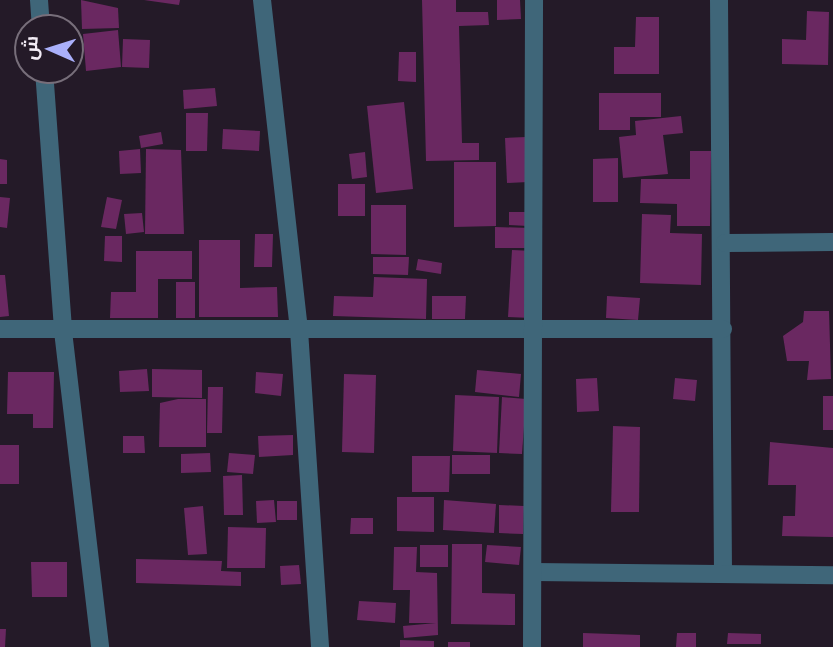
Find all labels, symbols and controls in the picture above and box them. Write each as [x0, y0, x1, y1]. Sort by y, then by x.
north arrow [14, 14, 84, 84]
text: ش [17, 35, 43, 61]

